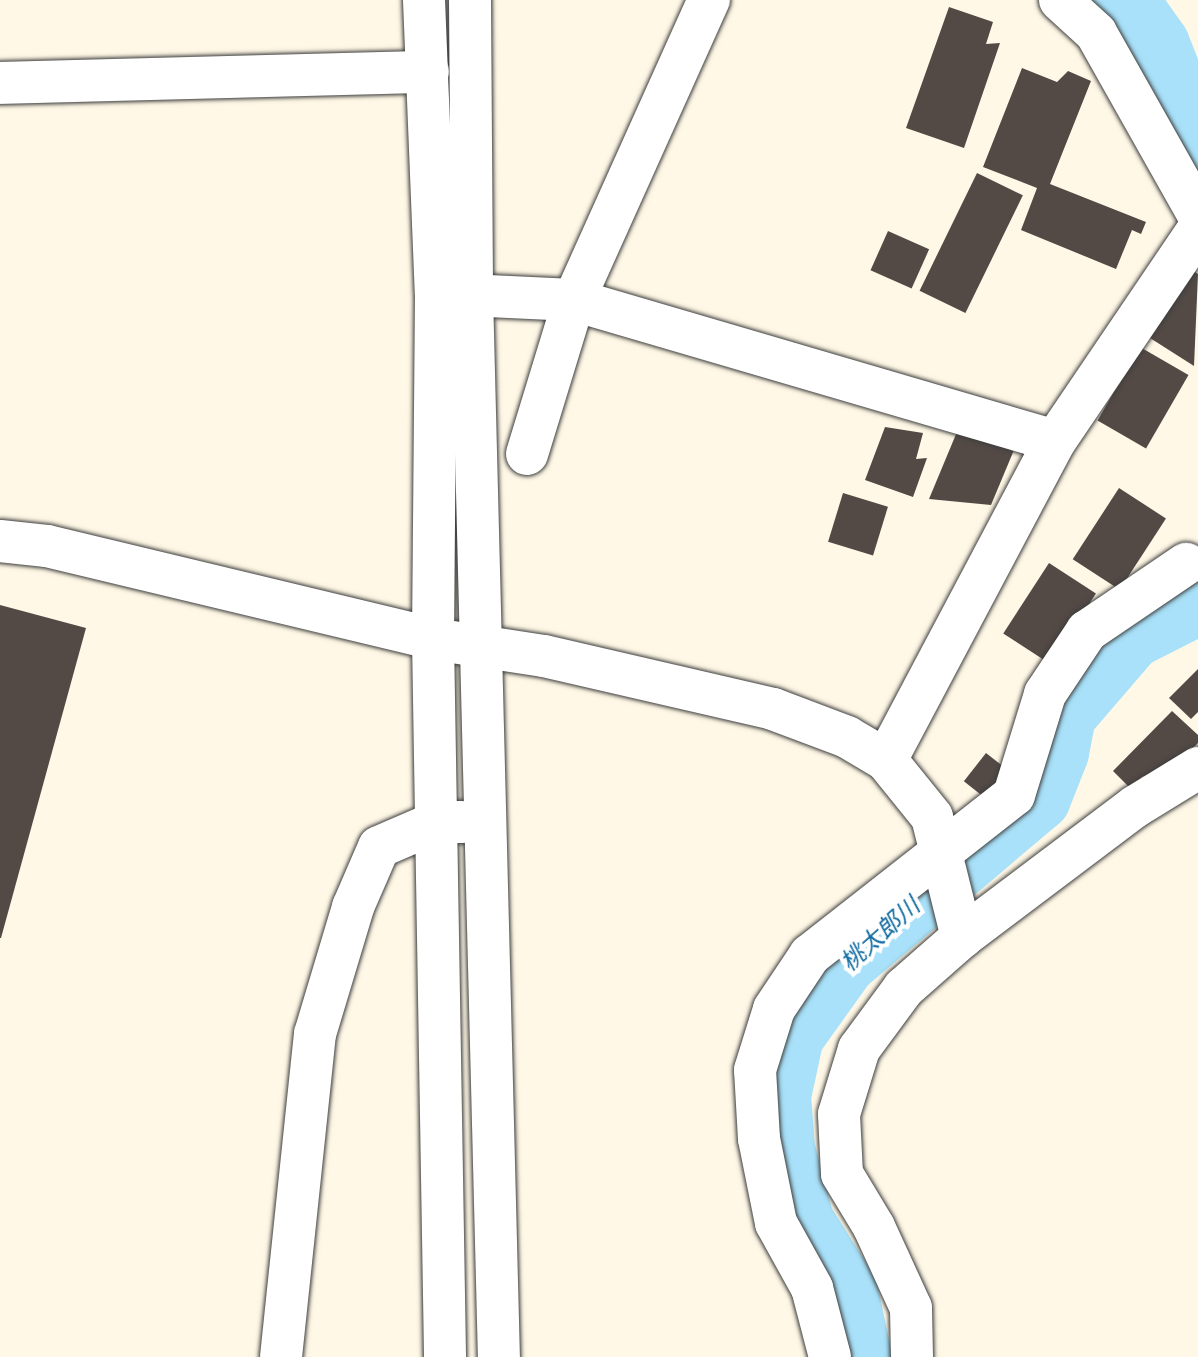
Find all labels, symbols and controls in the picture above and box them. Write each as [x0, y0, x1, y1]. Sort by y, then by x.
water label: 桃太郎川 [835, 891, 925, 977]

